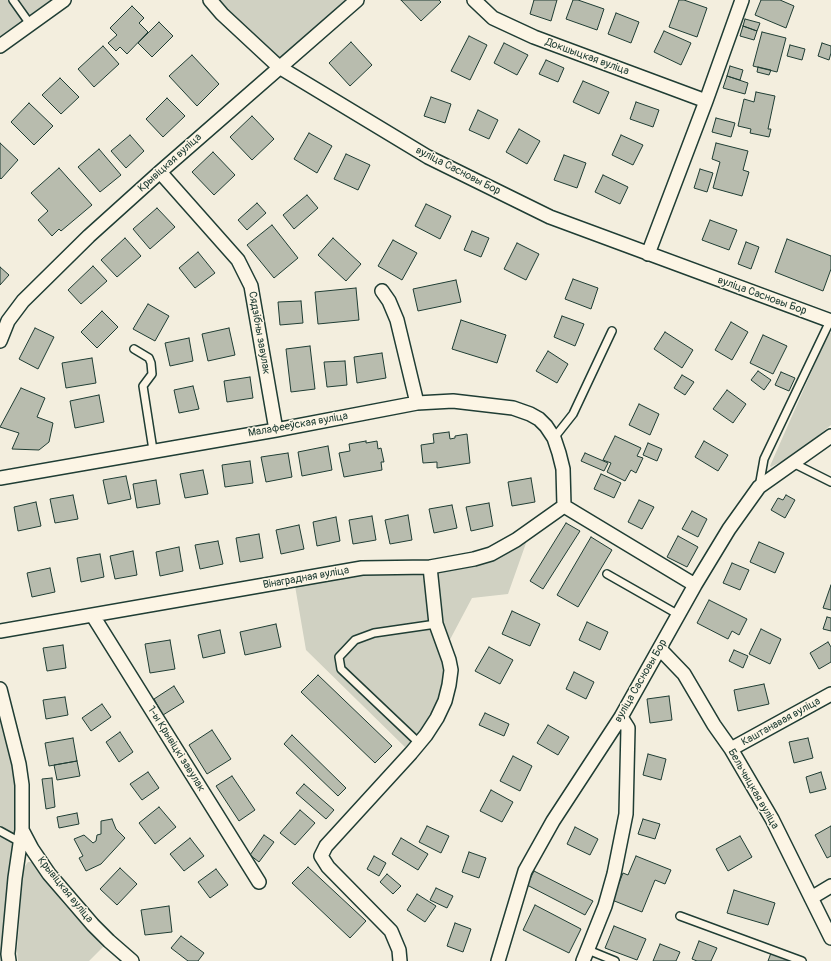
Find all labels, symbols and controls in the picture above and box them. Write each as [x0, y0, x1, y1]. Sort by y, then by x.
street label: Докшыцкая вуліца [543, 36, 631, 78]
street label: Крывіцкая вуліца [135, 131, 205, 195]
street label: вуліца Сасновы Бор [413, 144, 503, 198]
street label: вуліца Сасновы Бор [716, 274, 808, 318]
street label: Сядзібны завулак [245, 290, 273, 376]
street label: Малафееўская вуліца [247, 410, 349, 440]
street label: Вінаградная вуліца [262, 564, 350, 592]
street label: вуліца Сасновы Бор [612, 637, 670, 725]
street label: Каштанавая вуліца [739, 695, 823, 749]
street label: 1-ы Крывіцкі завулак [144, 704, 208, 794]
street label: Бельчыцкая вуліца [725, 746, 781, 832]
street label: Крывіцкая вуліца [34, 854, 96, 926]

